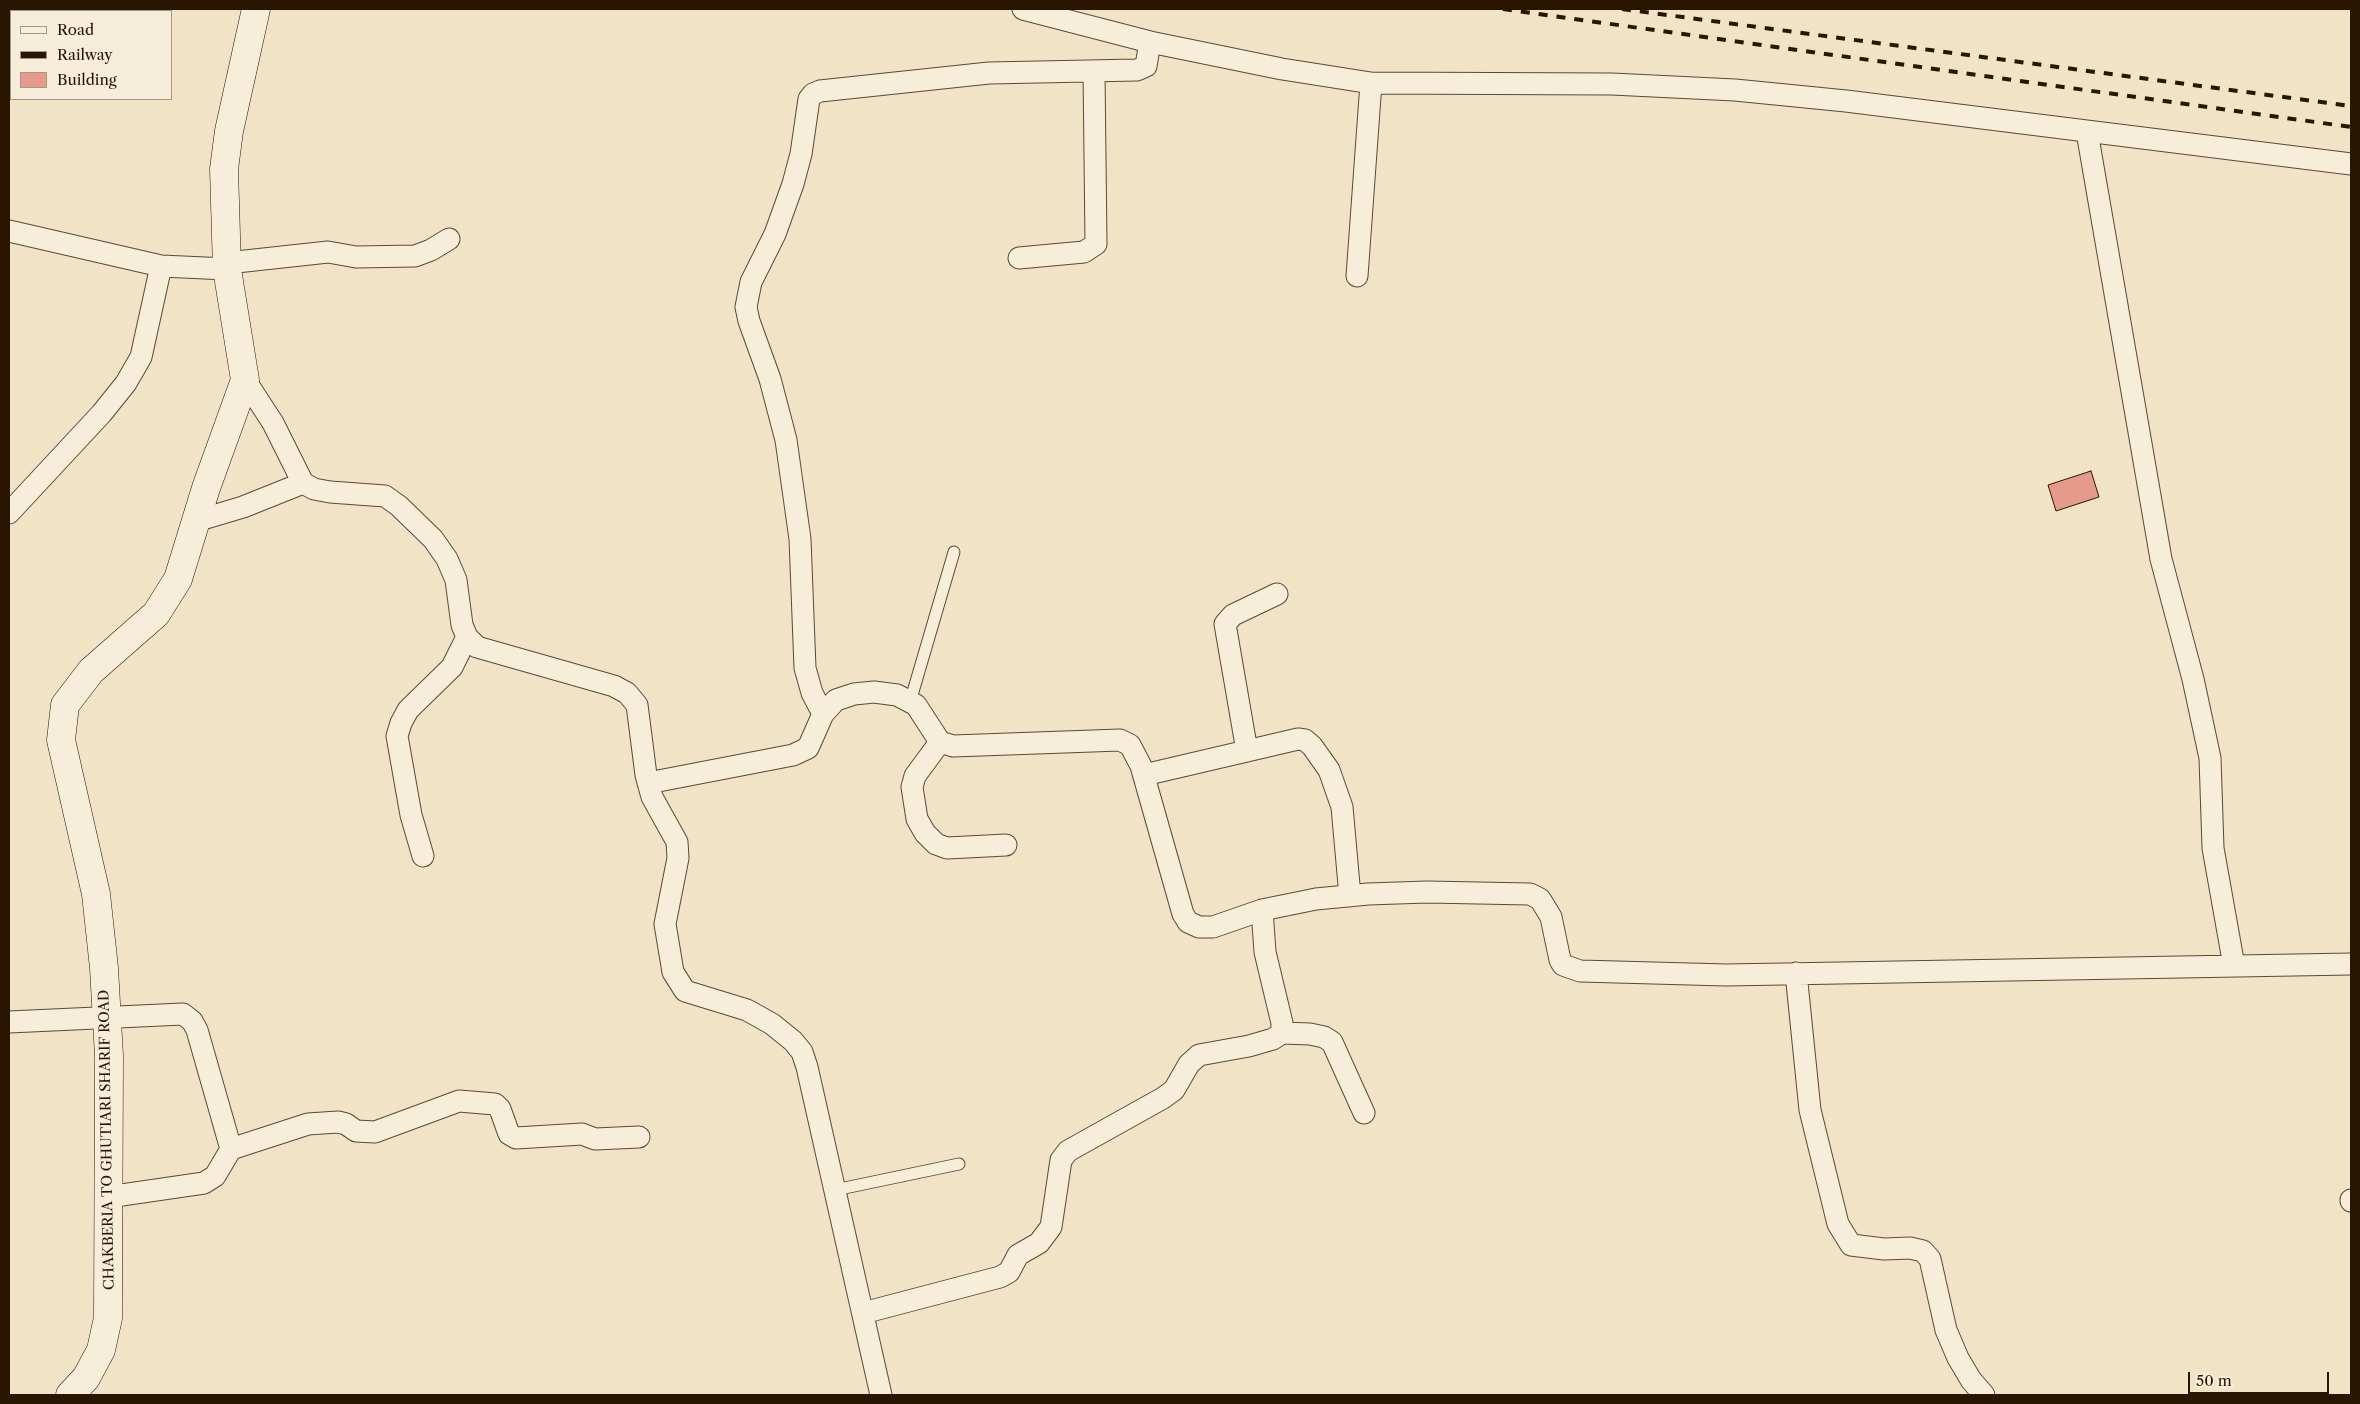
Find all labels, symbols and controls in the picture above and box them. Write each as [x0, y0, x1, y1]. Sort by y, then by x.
legend [10, 10, 172, 100]
text: Road [57, 20, 94, 39]
text: Railway [57, 45, 113, 64]
text: Building [57, 70, 117, 89]
street label: CHAKBERIA TO GHUTIARI SHARIF ROAD [96, 990, 118, 1290]
scale bar [2190, 1362, 2331, 1394]
text: 50 m [2196, 1371, 2232, 1390]

